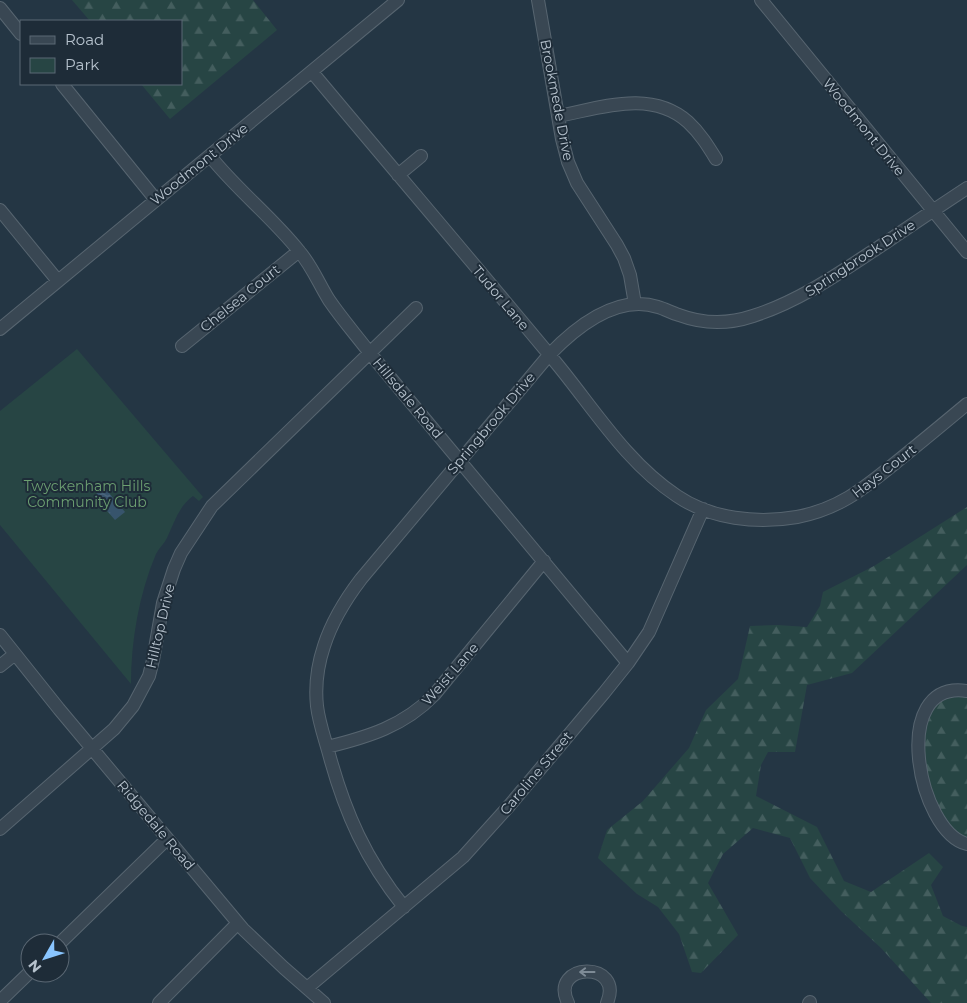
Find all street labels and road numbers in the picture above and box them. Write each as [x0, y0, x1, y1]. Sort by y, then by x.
street label: Brookmede Drive [536, 38, 578, 162]
street label: Woodmont Drive [819, 74, 909, 180]
street label: Woodmont Drive [146, 119, 252, 209]
street label: Springbrook Drive [802, 216, 918, 300]
street label: Chelsea Court [196, 260, 284, 336]
street label: Tudor Lane [469, 262, 533, 334]
street label: Hillsdale Road [369, 354, 447, 442]
street label: Springbrook Drive [443, 368, 539, 478]
street label: Hays Court [848, 440, 920, 502]
street label: Hilltop Drive [141, 582, 179, 670]
street label: Weist Lane [418, 639, 482, 709]
street label: Caroline Street [496, 727, 576, 819]
street label: Ridgedale Road [113, 776, 199, 874]

